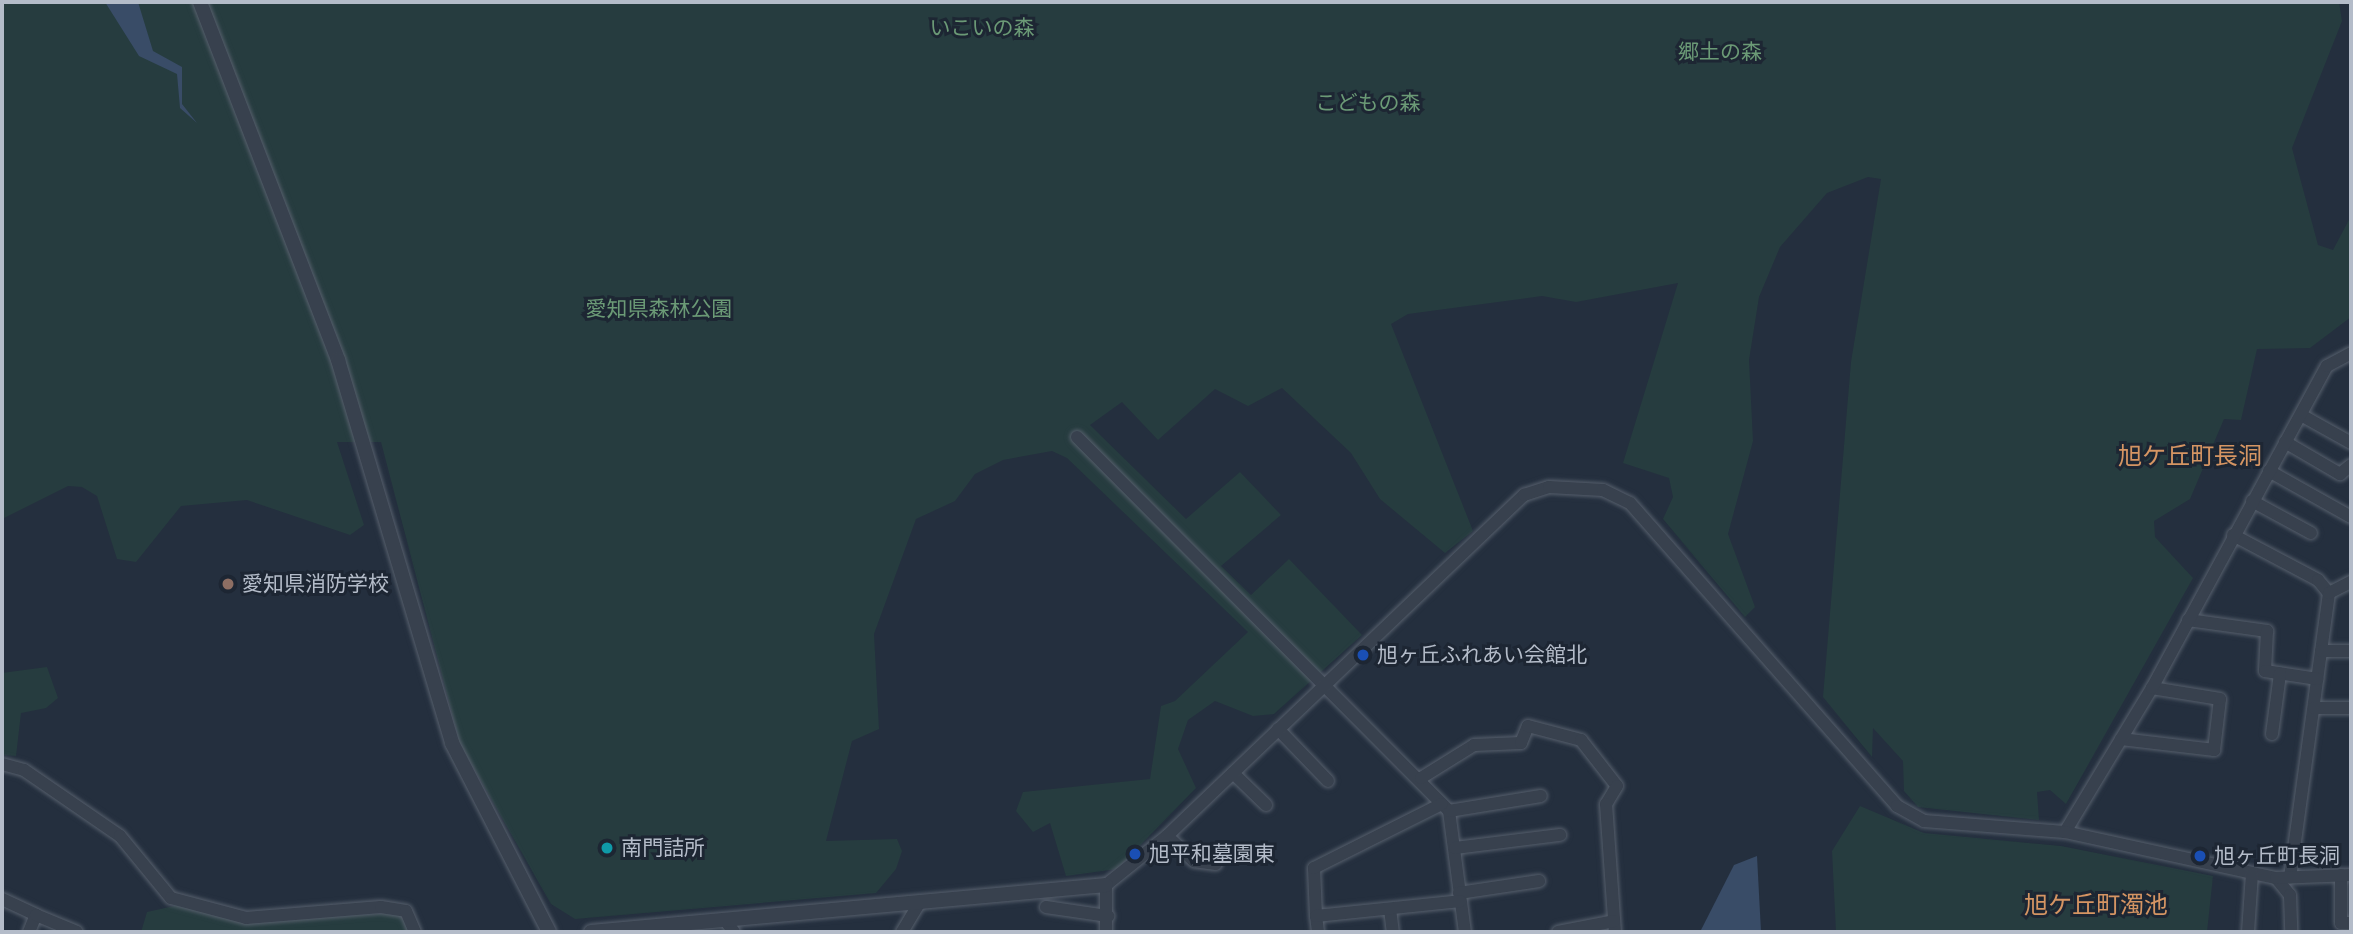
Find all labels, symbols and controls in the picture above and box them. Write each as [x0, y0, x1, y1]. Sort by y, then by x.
park label: いこいの森 [930, 15, 1034, 41]
park label: 郷土の森 [1678, 39, 1762, 65]
park label: こどもの森 [1316, 90, 1420, 116]
park label: 愛知県森林公園 [586, 296, 732, 322]
district label: 旭ケ丘町長洞 [2118, 442, 2262, 470]
place label: 愛知県消防学校 [242, 571, 389, 597]
marker: 愛知県消防学校 [220, 576, 236, 592]
place label: 旭ヶ丘ふれあい会館北 [1377, 642, 1587, 668]
marker: 旭ヶ丘ふれあい会館北 [1355, 647, 1371, 663]
place label: 南門詰所 [621, 835, 705, 861]
marker: 南門詰所 [599, 840, 615, 856]
place label: 旭平和墓園東 [1149, 841, 1275, 867]
place label: 旭ヶ丘町長洞 [2214, 843, 2340, 869]
marker: 旭平和墓園東 [1127, 846, 1143, 862]
marker: 旭ヶ丘町長洞 [2192, 848, 2208, 864]
district label: 旭ケ丘町濁池 [2024, 891, 2168, 919]

